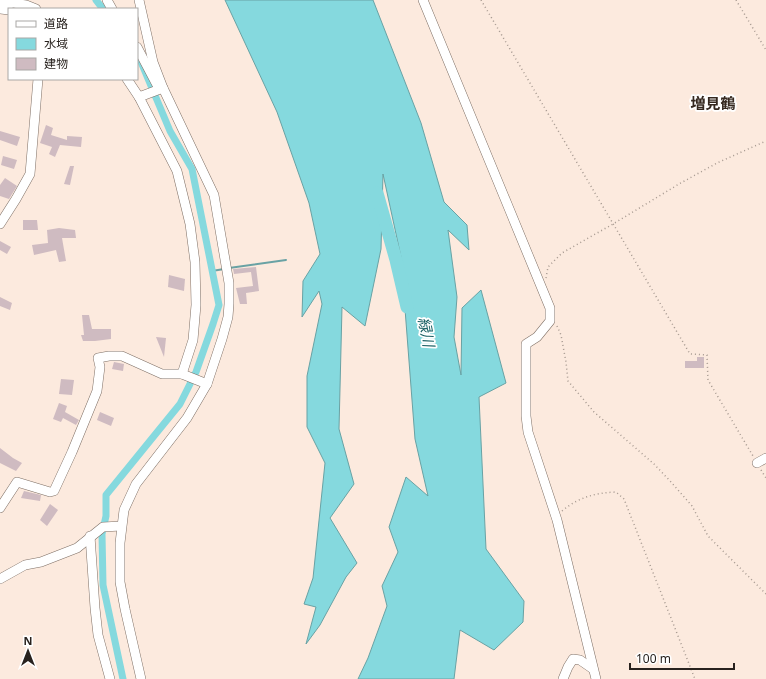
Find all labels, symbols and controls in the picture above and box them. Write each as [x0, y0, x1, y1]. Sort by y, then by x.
legend [8, 8, 138, 80]
text: 道路 [44, 15, 68, 32]
text: 水域 [44, 35, 68, 52]
text: 建物 [44, 55, 68, 72]
district label: 増見鶴 [690, 93, 736, 113]
water label: 緑川 [414, 315, 440, 350]
north arrow [8, 631, 48, 671]
text: N [24, 633, 32, 648]
scale bar [630, 645, 734, 671]
text: 100 m [636, 650, 671, 667]

